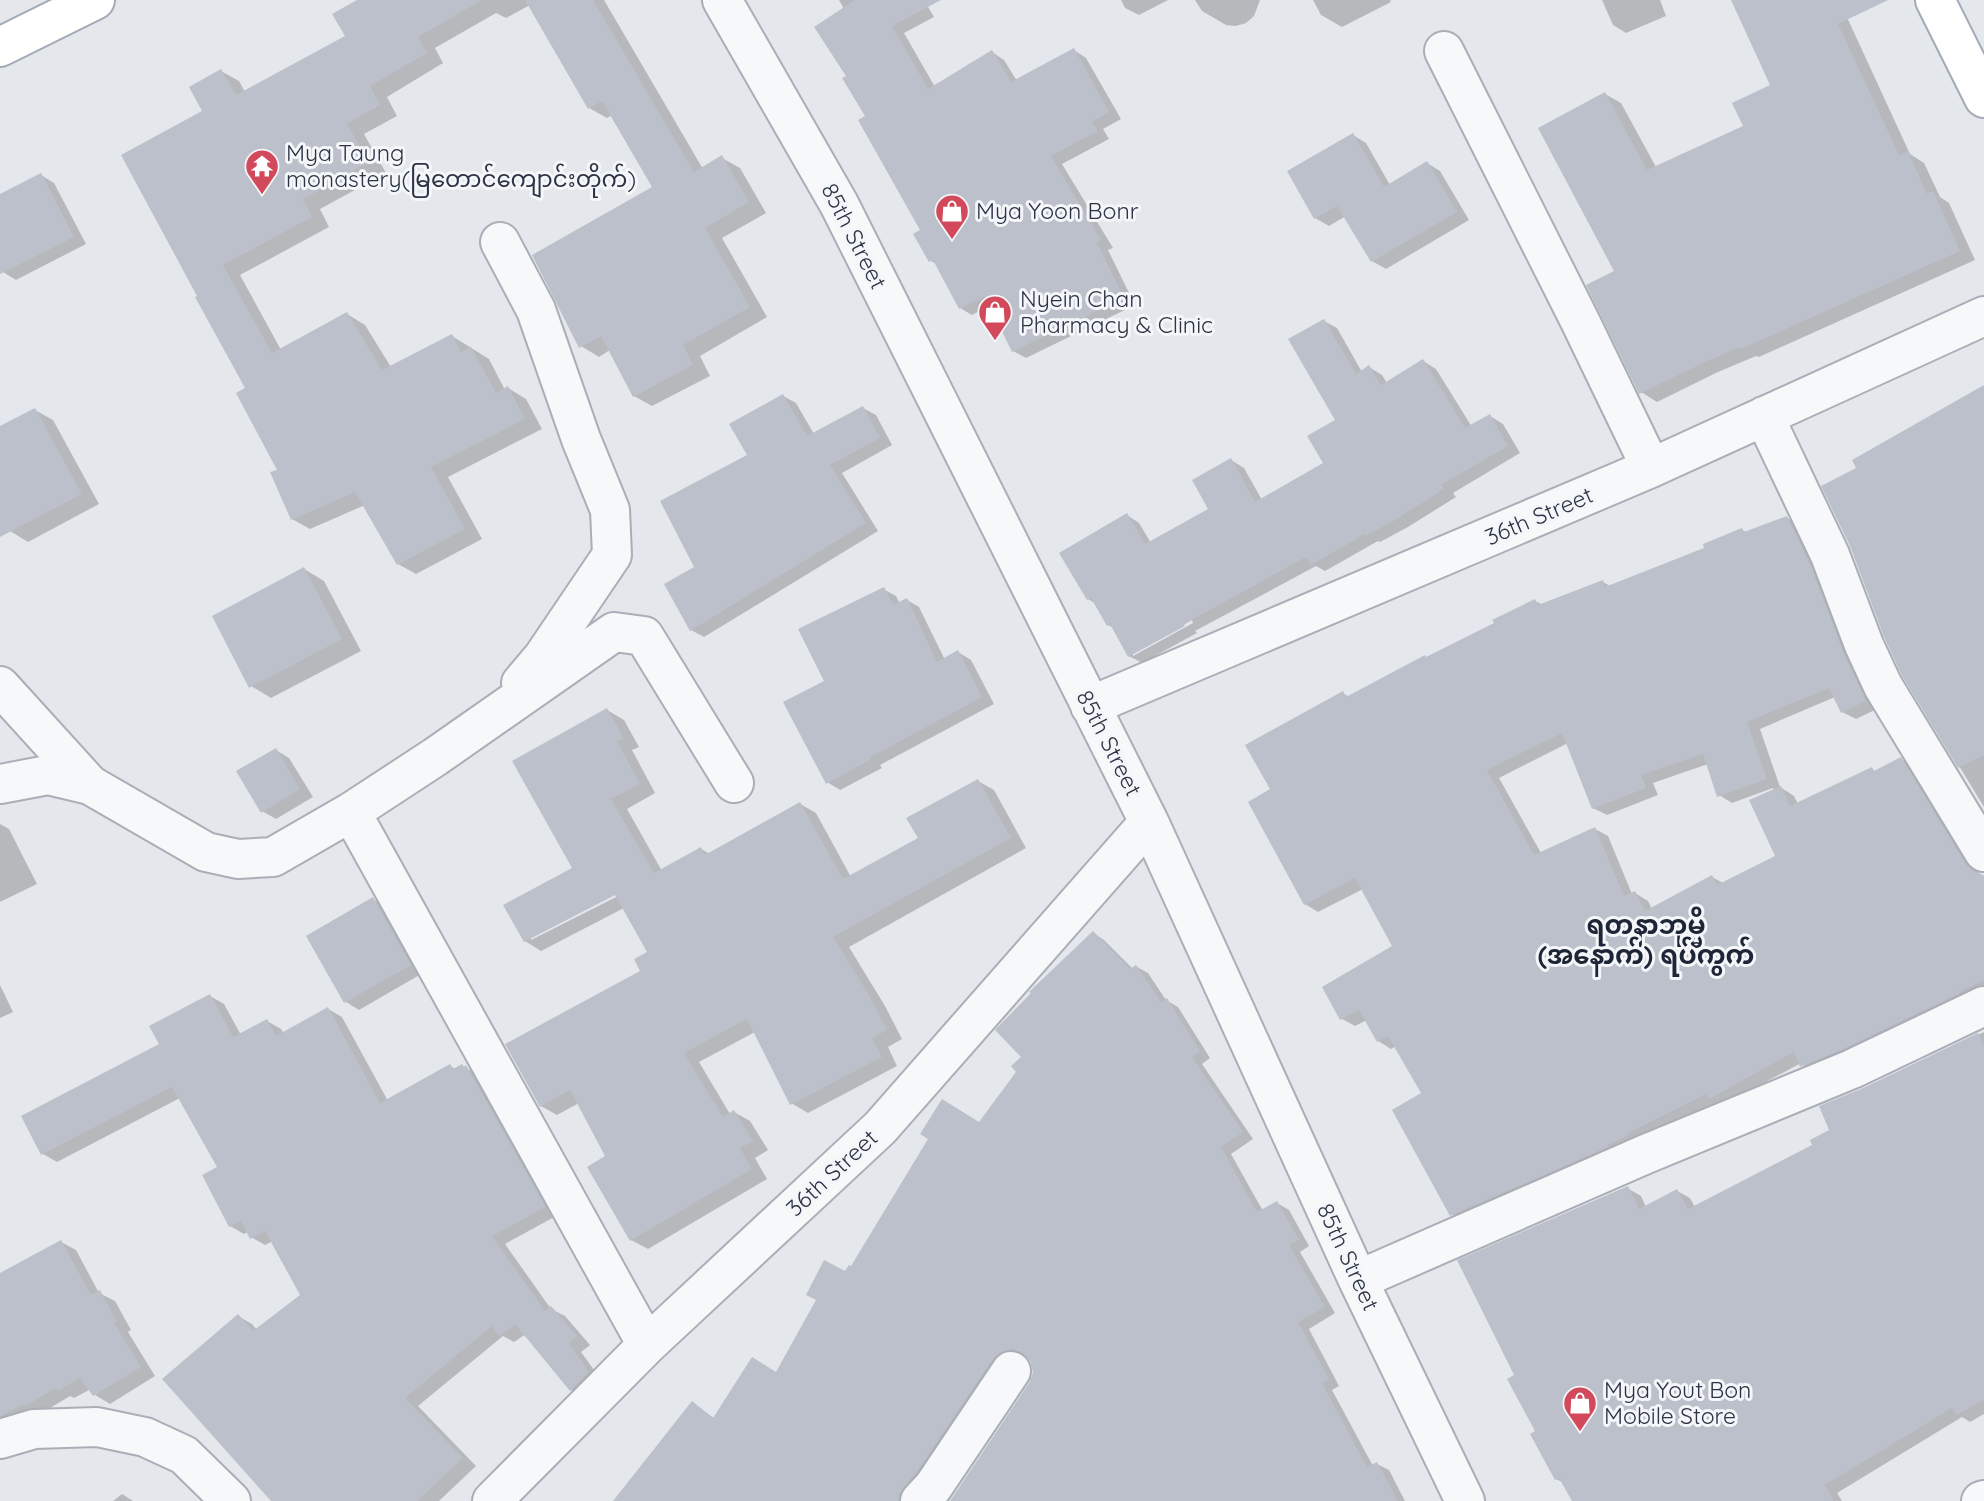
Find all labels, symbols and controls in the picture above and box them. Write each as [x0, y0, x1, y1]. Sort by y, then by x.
place label: Mya Taung monastery(မြတောင်ကျောင်းတိုက်) [286, 138, 636, 198]
temple icon: Mya Taung monastery(မြတောင်ကျောင်းတိုက်) [243, 147, 281, 196]
street label: 85th Street [815, 178, 894, 294]
shop icon: Mya Yoon Bonr [933, 192, 971, 241]
place label: Mya Yoon Bonr [976, 196, 1139, 225]
place label: Nyein Chan Pharmacy & Clinic [1020, 284, 1213, 339]
shop icon: Nyein Chan Pharmacy & Clinic [976, 293, 1014, 342]
street label: 36th Street [1480, 480, 1597, 551]
street label: 85th Street [1070, 685, 1149, 801]
district label: ရတနာဘုမ္မိ (အနောက်) ရပ်ကွက် [1538, 906, 1754, 977]
street label: 36th Street [780, 1123, 884, 1222]
street label: 85th Street [1311, 1199, 1386, 1315]
place label: Mya Yout Bon Mobile Store [1604, 1375, 1751, 1430]
shop icon: Mya Yout Bon Mobile Store [1561, 1384, 1599, 1433]

